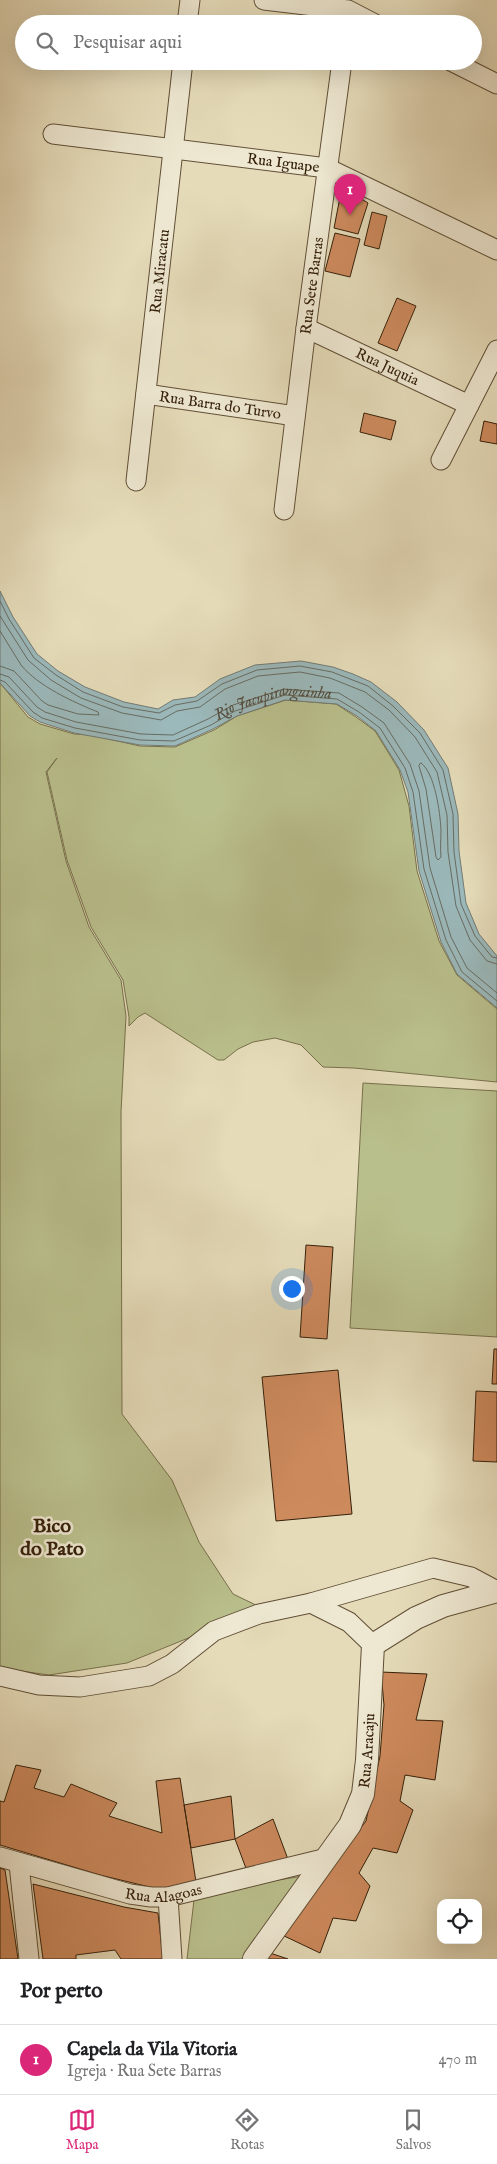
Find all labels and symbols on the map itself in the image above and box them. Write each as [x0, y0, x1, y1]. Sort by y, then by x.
street label: Rua Iguape [246, 149, 321, 177]
pin: 1 [334, 174, 366, 215]
street label: Rua Miracatu [146, 228, 174, 315]
street label: Rua Sete Barras [296, 236, 328, 335]
street label: Rua Juquia [352, 344, 422, 390]
street label: Rua Barra do Turvo [158, 387, 282, 424]
water label: Rio Jacupiranguinha [211, 681, 332, 726]
your location [279, 1276, 305, 1302]
district label: Bico do Pato [20, 1514, 84, 1562]
street label: Rua Aracaju [355, 1712, 379, 1789]
street label: Rua Alagoas [124, 1880, 204, 1907]

